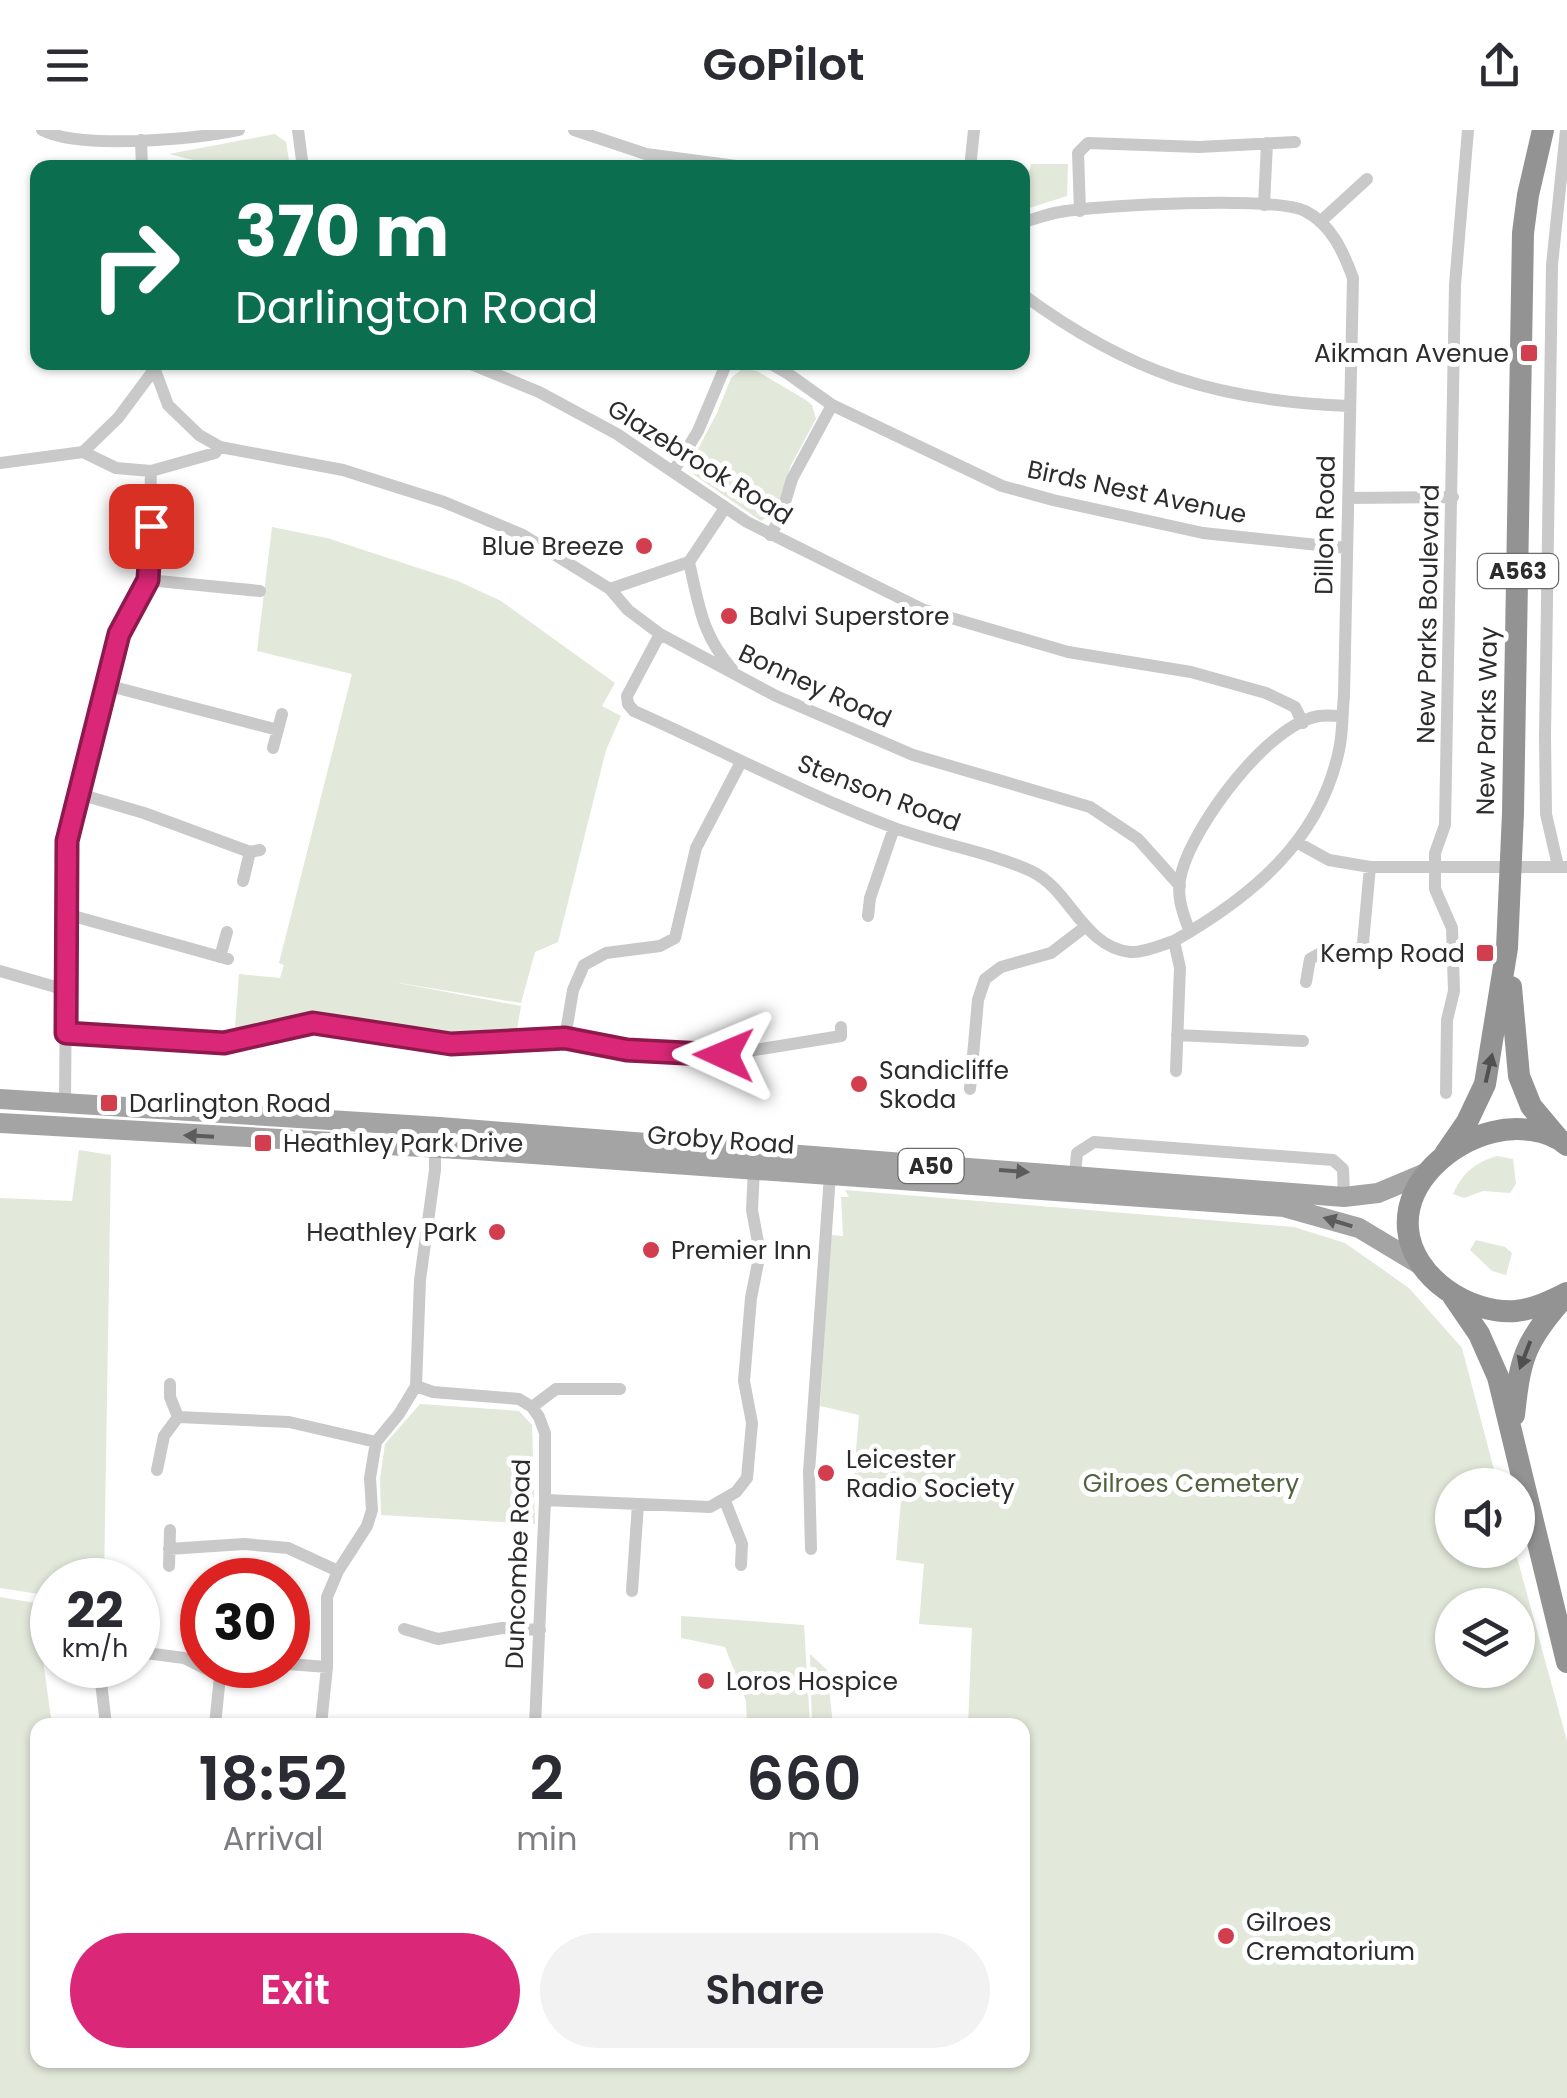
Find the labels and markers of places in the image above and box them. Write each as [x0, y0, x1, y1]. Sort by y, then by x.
place label: Aikman Avenue [1314, 336, 1509, 371]
marker: Aikman Avenue [1518, 342, 1540, 364]
pin [109, 484, 194, 569]
place label: Blue Breeze [482, 529, 624, 564]
marker: Blue Breeze [633, 535, 655, 557]
place label: Balvi Superstore [749, 599, 950, 634]
marker: Balvi Superstore [718, 605, 740, 627]
place label: Kemp Road [1320, 936, 1465, 971]
marker: Kemp Road [1474, 942, 1496, 964]
place label: Sandicliffe Skoda [879, 1053, 1009, 1117]
marker: Sandicliffe Skoda [848, 1073, 870, 1095]
place label: Darlington Road [129, 1086, 331, 1121]
marker: Darlington Road [98, 1092, 120, 1114]
place label: Heathley Park Drive [283, 1126, 523, 1161]
marker: Heathley Park Drive [252, 1132, 274, 1154]
place label: Heathley Park [306, 1215, 477, 1250]
marker: Heathley Park [486, 1221, 508, 1243]
place label: Premier Inn [671, 1233, 812, 1268]
marker: Premier Inn [640, 1239, 662, 1261]
place label: Leicester Radio Society [846, 1442, 1015, 1506]
marker: Leicester Radio Society [815, 1462, 837, 1484]
place label: Loros Hospice [726, 1664, 898, 1699]
marker: Loros Hospice [695, 1670, 717, 1692]
place label: Gilroes Crematorium [1246, 1905, 1415, 1969]
marker: Gilroes Crematorium [1215, 1925, 1237, 1947]

